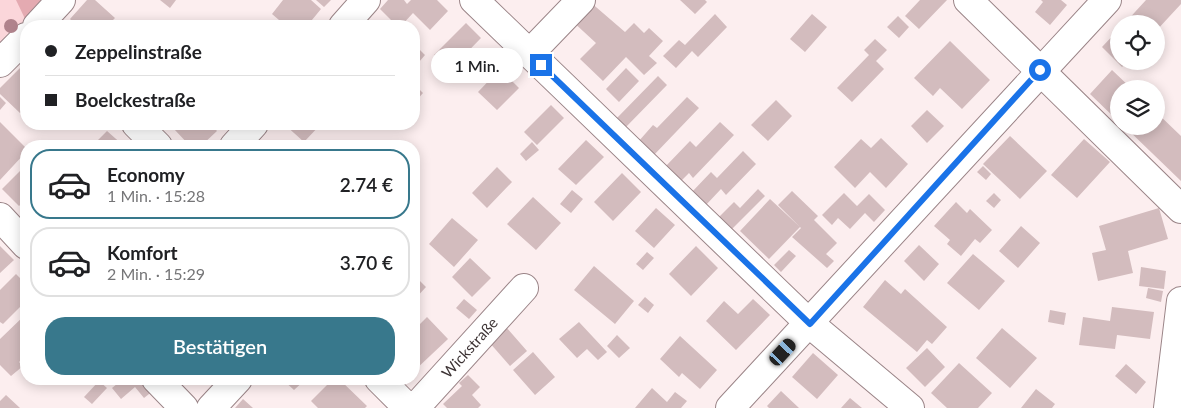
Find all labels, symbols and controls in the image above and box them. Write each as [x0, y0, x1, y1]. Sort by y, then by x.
map controls [1110, 15, 1165, 135]
button: locate [1110, 15, 1165, 70]
text: Zeppelinstraße [75, 40, 202, 63]
callout: 1 Min. [431, 48, 524, 82]
route end [530, 54, 552, 76]
text: 1 Min. [455, 56, 499, 75]
route start [1029, 59, 1051, 81]
button: layers [1110, 80, 1165, 135]
text: Boelckestraße [75, 88, 196, 111]
icon: car [47, 162, 92, 207]
text: Economy [107, 163, 185, 186]
text: 2.74 € [340, 173, 393, 196]
text: 1 Min. · 15:28 [107, 186, 205, 205]
icon: car [47, 240, 92, 285]
text: Komfort [107, 241, 178, 264]
text: 3.70 € [340, 251, 393, 274]
text: 2 Min. · 15:29 [107, 264, 205, 283]
street label: Wickstraße [437, 313, 501, 381]
button: Bestätigen [45, 317, 395, 375]
car [767, 336, 798, 368]

